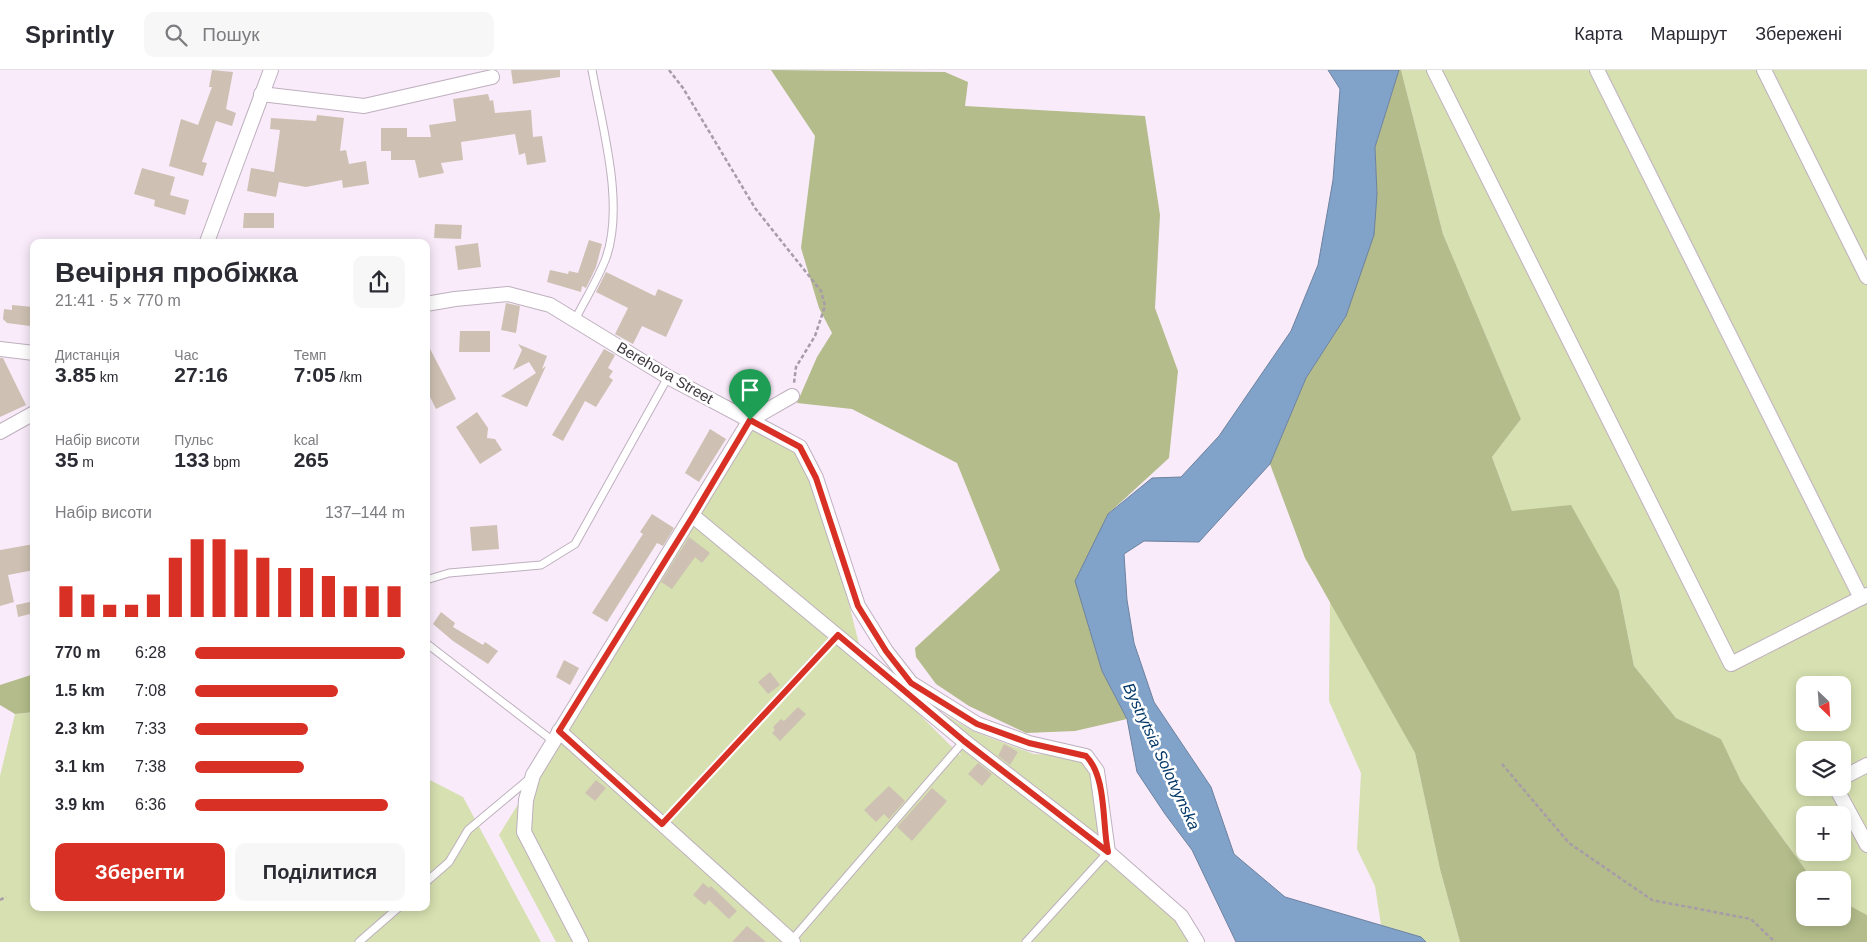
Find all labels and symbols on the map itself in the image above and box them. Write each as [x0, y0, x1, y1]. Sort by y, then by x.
street label: Berehova Street [614, 338, 717, 407]
pin [729, 369, 771, 420]
north arrow [1796, 676, 1851, 731]
water label: Bystrytsia Solotvynska [1120, 680, 1203, 832]

